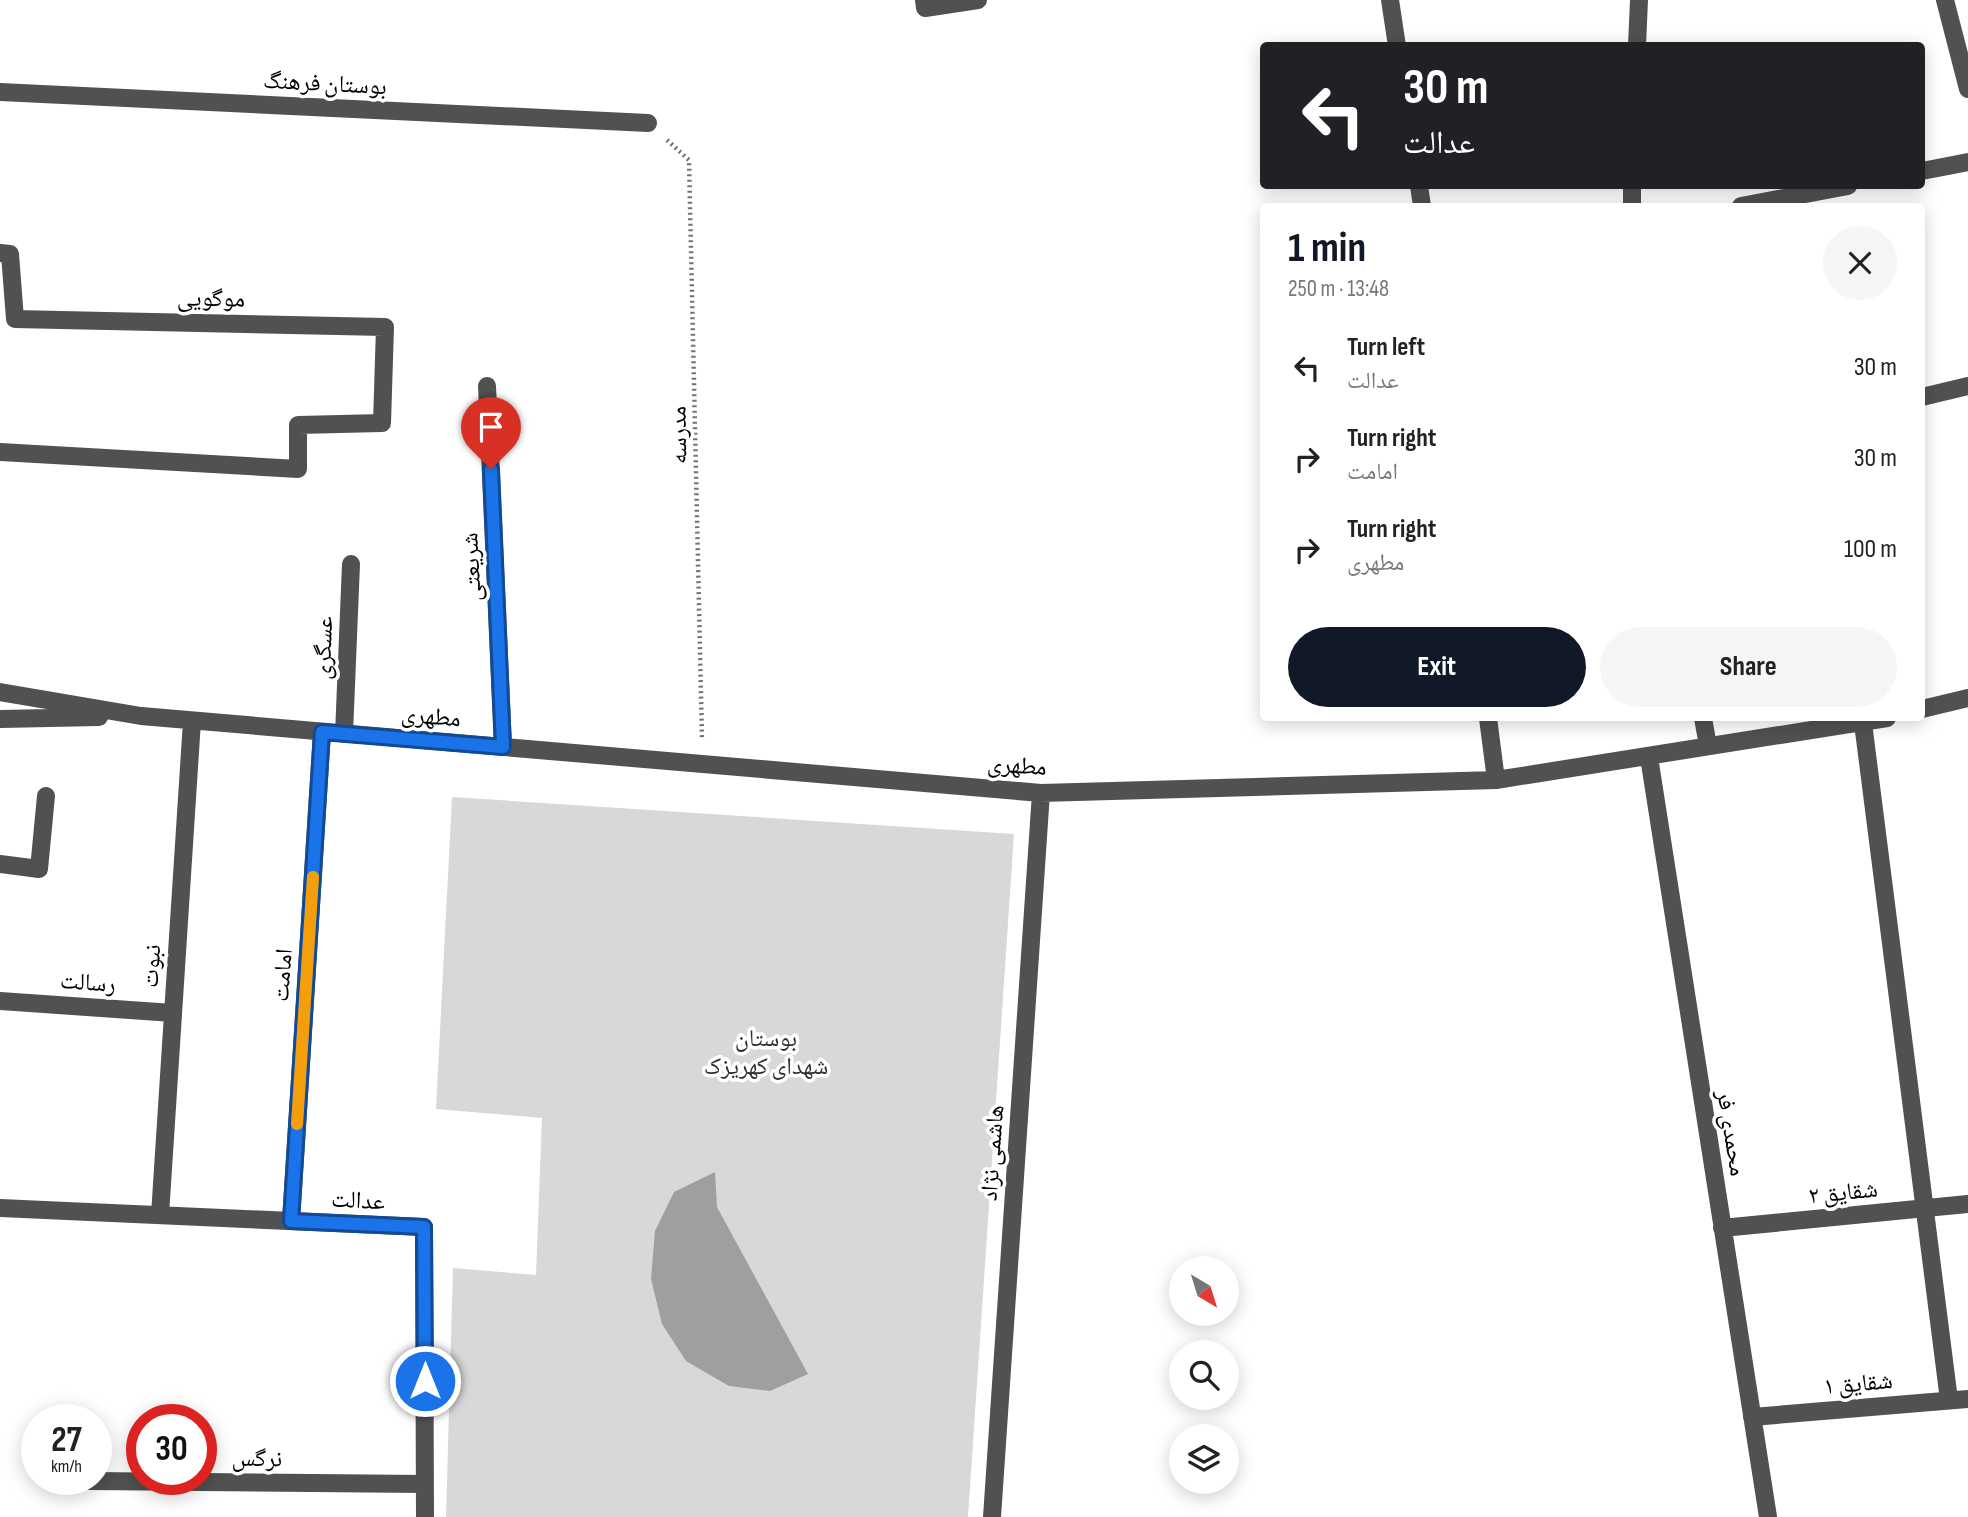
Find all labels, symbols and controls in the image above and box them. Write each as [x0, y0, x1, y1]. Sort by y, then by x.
text: 30 m [1403, 59, 1488, 118]
street label: بوستان فرهنگ [262, 66, 388, 101]
icon: left [1288, 70, 1379, 161]
text: عدالت [1403, 124, 1475, 163]
text: 1 min [1288, 223, 1366, 274]
button: close [1823, 226, 1897, 300]
text: 250 m · 13:48 [1288, 275, 1389, 303]
street label: موگویی [177, 283, 245, 314]
text: Turn left [1347, 332, 1425, 363]
icon: left [1288, 349, 1326, 387]
text: 30 m [1854, 352, 1897, 383]
text: عدالت [1347, 367, 1399, 395]
pin [461, 397, 521, 469]
street label: مدرسه [663, 406, 694, 464]
icon: arrive [472, 408, 510, 446]
text: Turn right [1347, 423, 1436, 454]
icon: right [1288, 440, 1326, 478]
text: 30 m [1854, 443, 1897, 474]
text: امامت [1347, 458, 1398, 486]
text: Turn right [1347, 514, 1436, 545]
icon: right [1288, 531, 1326, 569]
street label: شریعتی [455, 532, 488, 602]
text: 100 m [1844, 534, 1897, 565]
text: مطهری [1347, 549, 1404, 577]
street label: عسگری [308, 616, 339, 680]
button: Exit [1288, 627, 1586, 707]
button: Share [1600, 627, 1897, 707]
street label: مطهری [400, 699, 462, 734]
street label: مطهری [986, 749, 1048, 782]
street label: نبوت [136, 943, 167, 989]
street label: امامت [266, 947, 299, 1003]
street label: رسالت [59, 966, 117, 999]
park label: بوستان شهدای کهریزک [704, 1024, 828, 1081]
street label: محمدی فر [1710, 1087, 1753, 1178]
street label: هاشمی نژاد [975, 1104, 1010, 1202]
street label: شقایق ۲ [1807, 1174, 1879, 1211]
street label: عدالت [330, 1185, 386, 1216]
north arrow [1169, 1256, 1239, 1326]
map controls [1169, 1256, 1239, 1494]
button: search [1169, 1340, 1239, 1410]
position arrow [388, 1344, 462, 1418]
street label: شقایق ۱ [1822, 1366, 1894, 1401]
speed limit sign: 30 [126, 1404, 217, 1495]
text: 27 [51, 1419, 82, 1462]
button: layers [1169, 1424, 1239, 1494]
street label: نرگس [231, 1444, 283, 1473]
text: km/h [51, 1456, 82, 1477]

